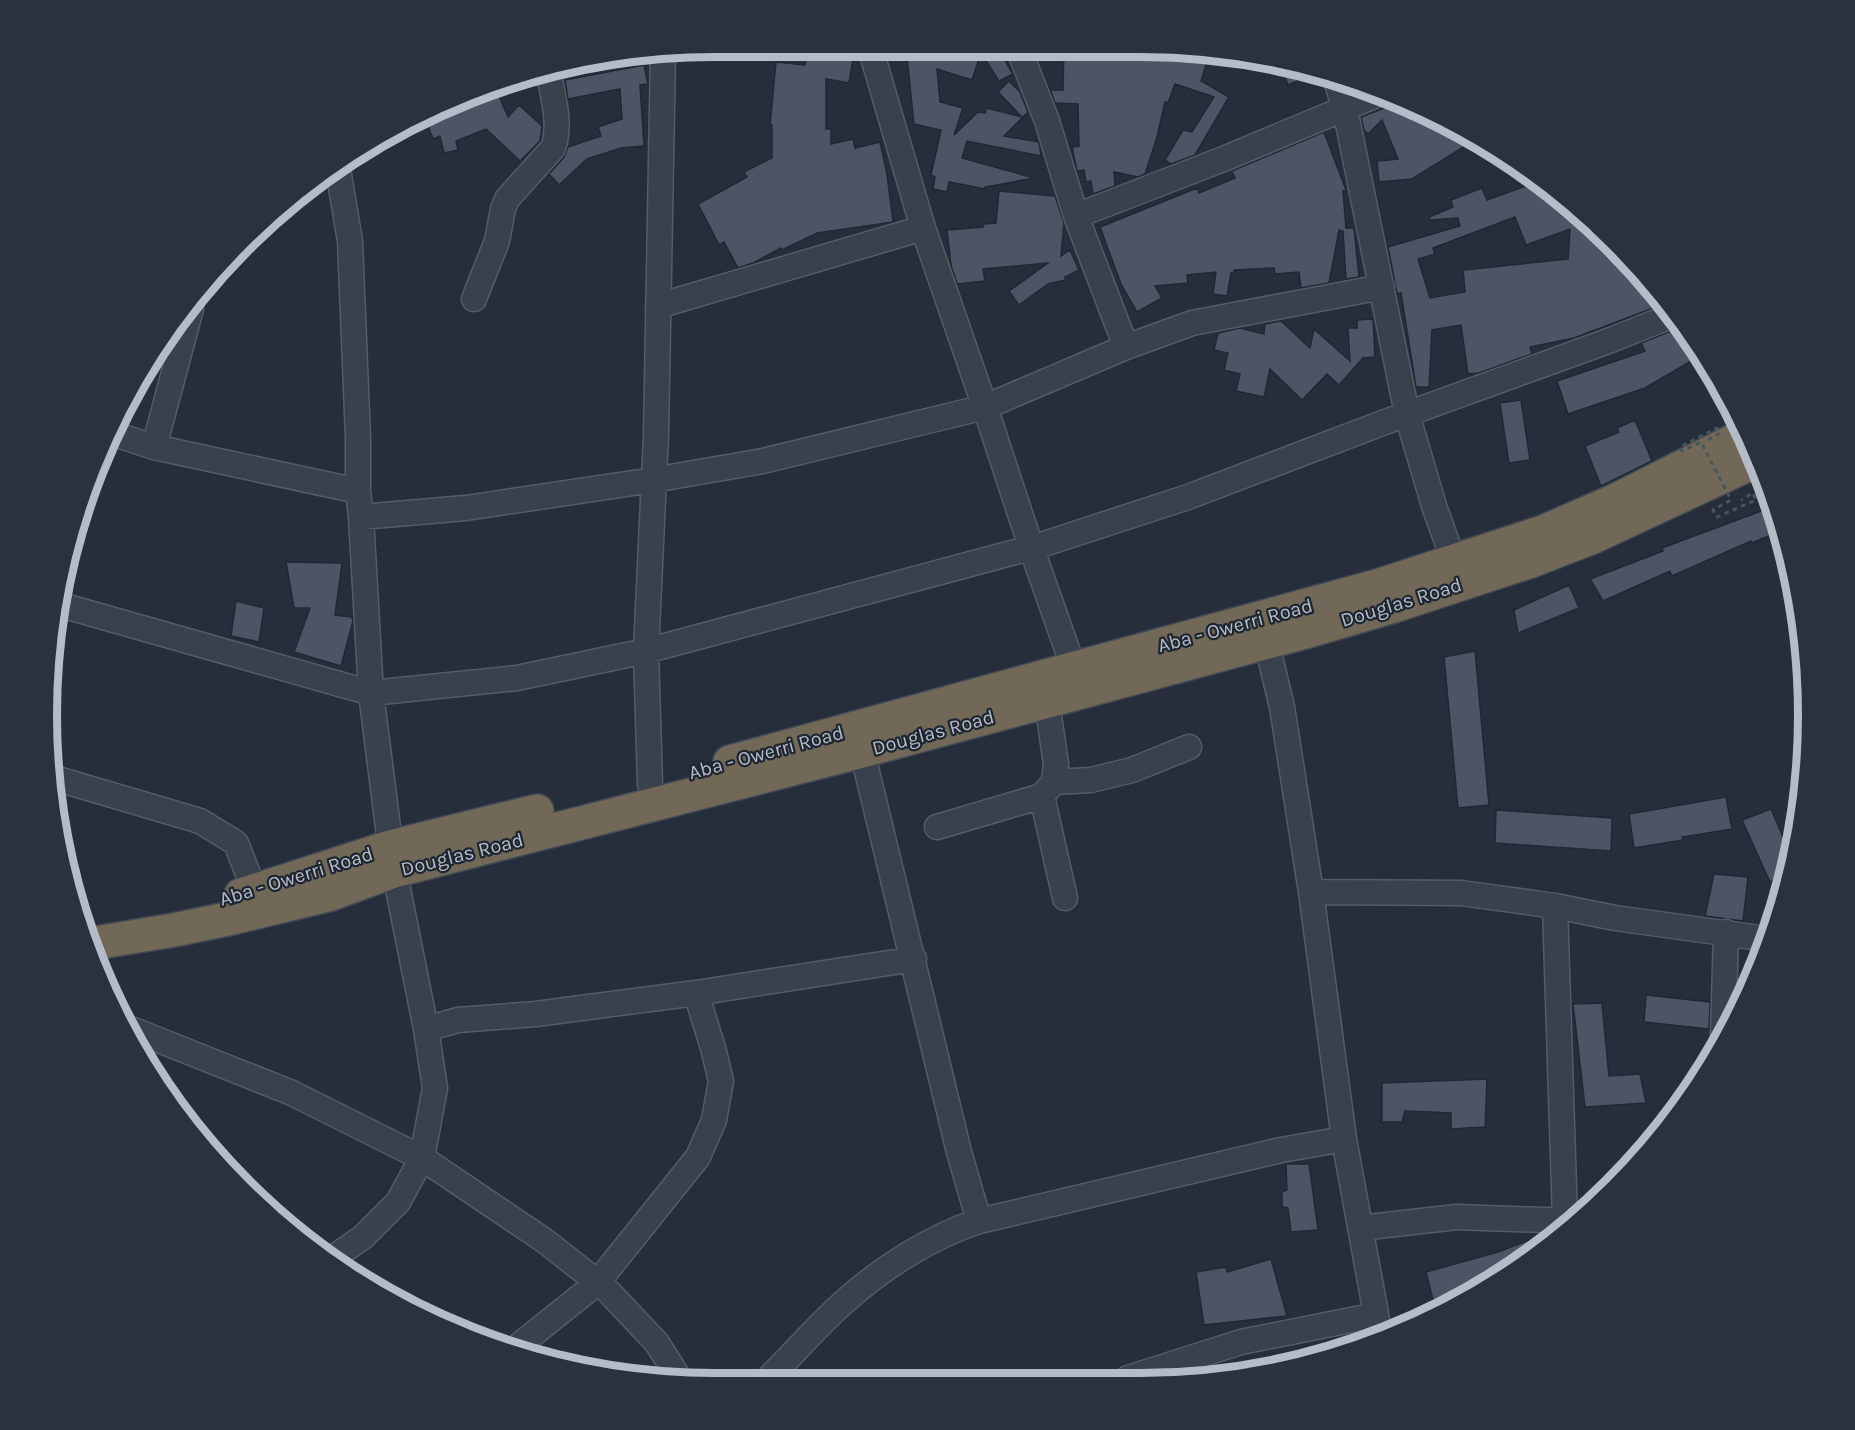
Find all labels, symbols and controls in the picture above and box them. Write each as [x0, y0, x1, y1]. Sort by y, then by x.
street label: Douglas Road [1338, 573, 1464, 632]
street label: Aba - Owerri Road [1155, 594, 1315, 657]
street label: Douglas Road [870, 705, 997, 760]
street label: Aba - Owerri Road [686, 721, 846, 784]
street label: Douglas Road [398, 828, 526, 881]
street label: Aba - Owerri Road [216, 842, 376, 911]

